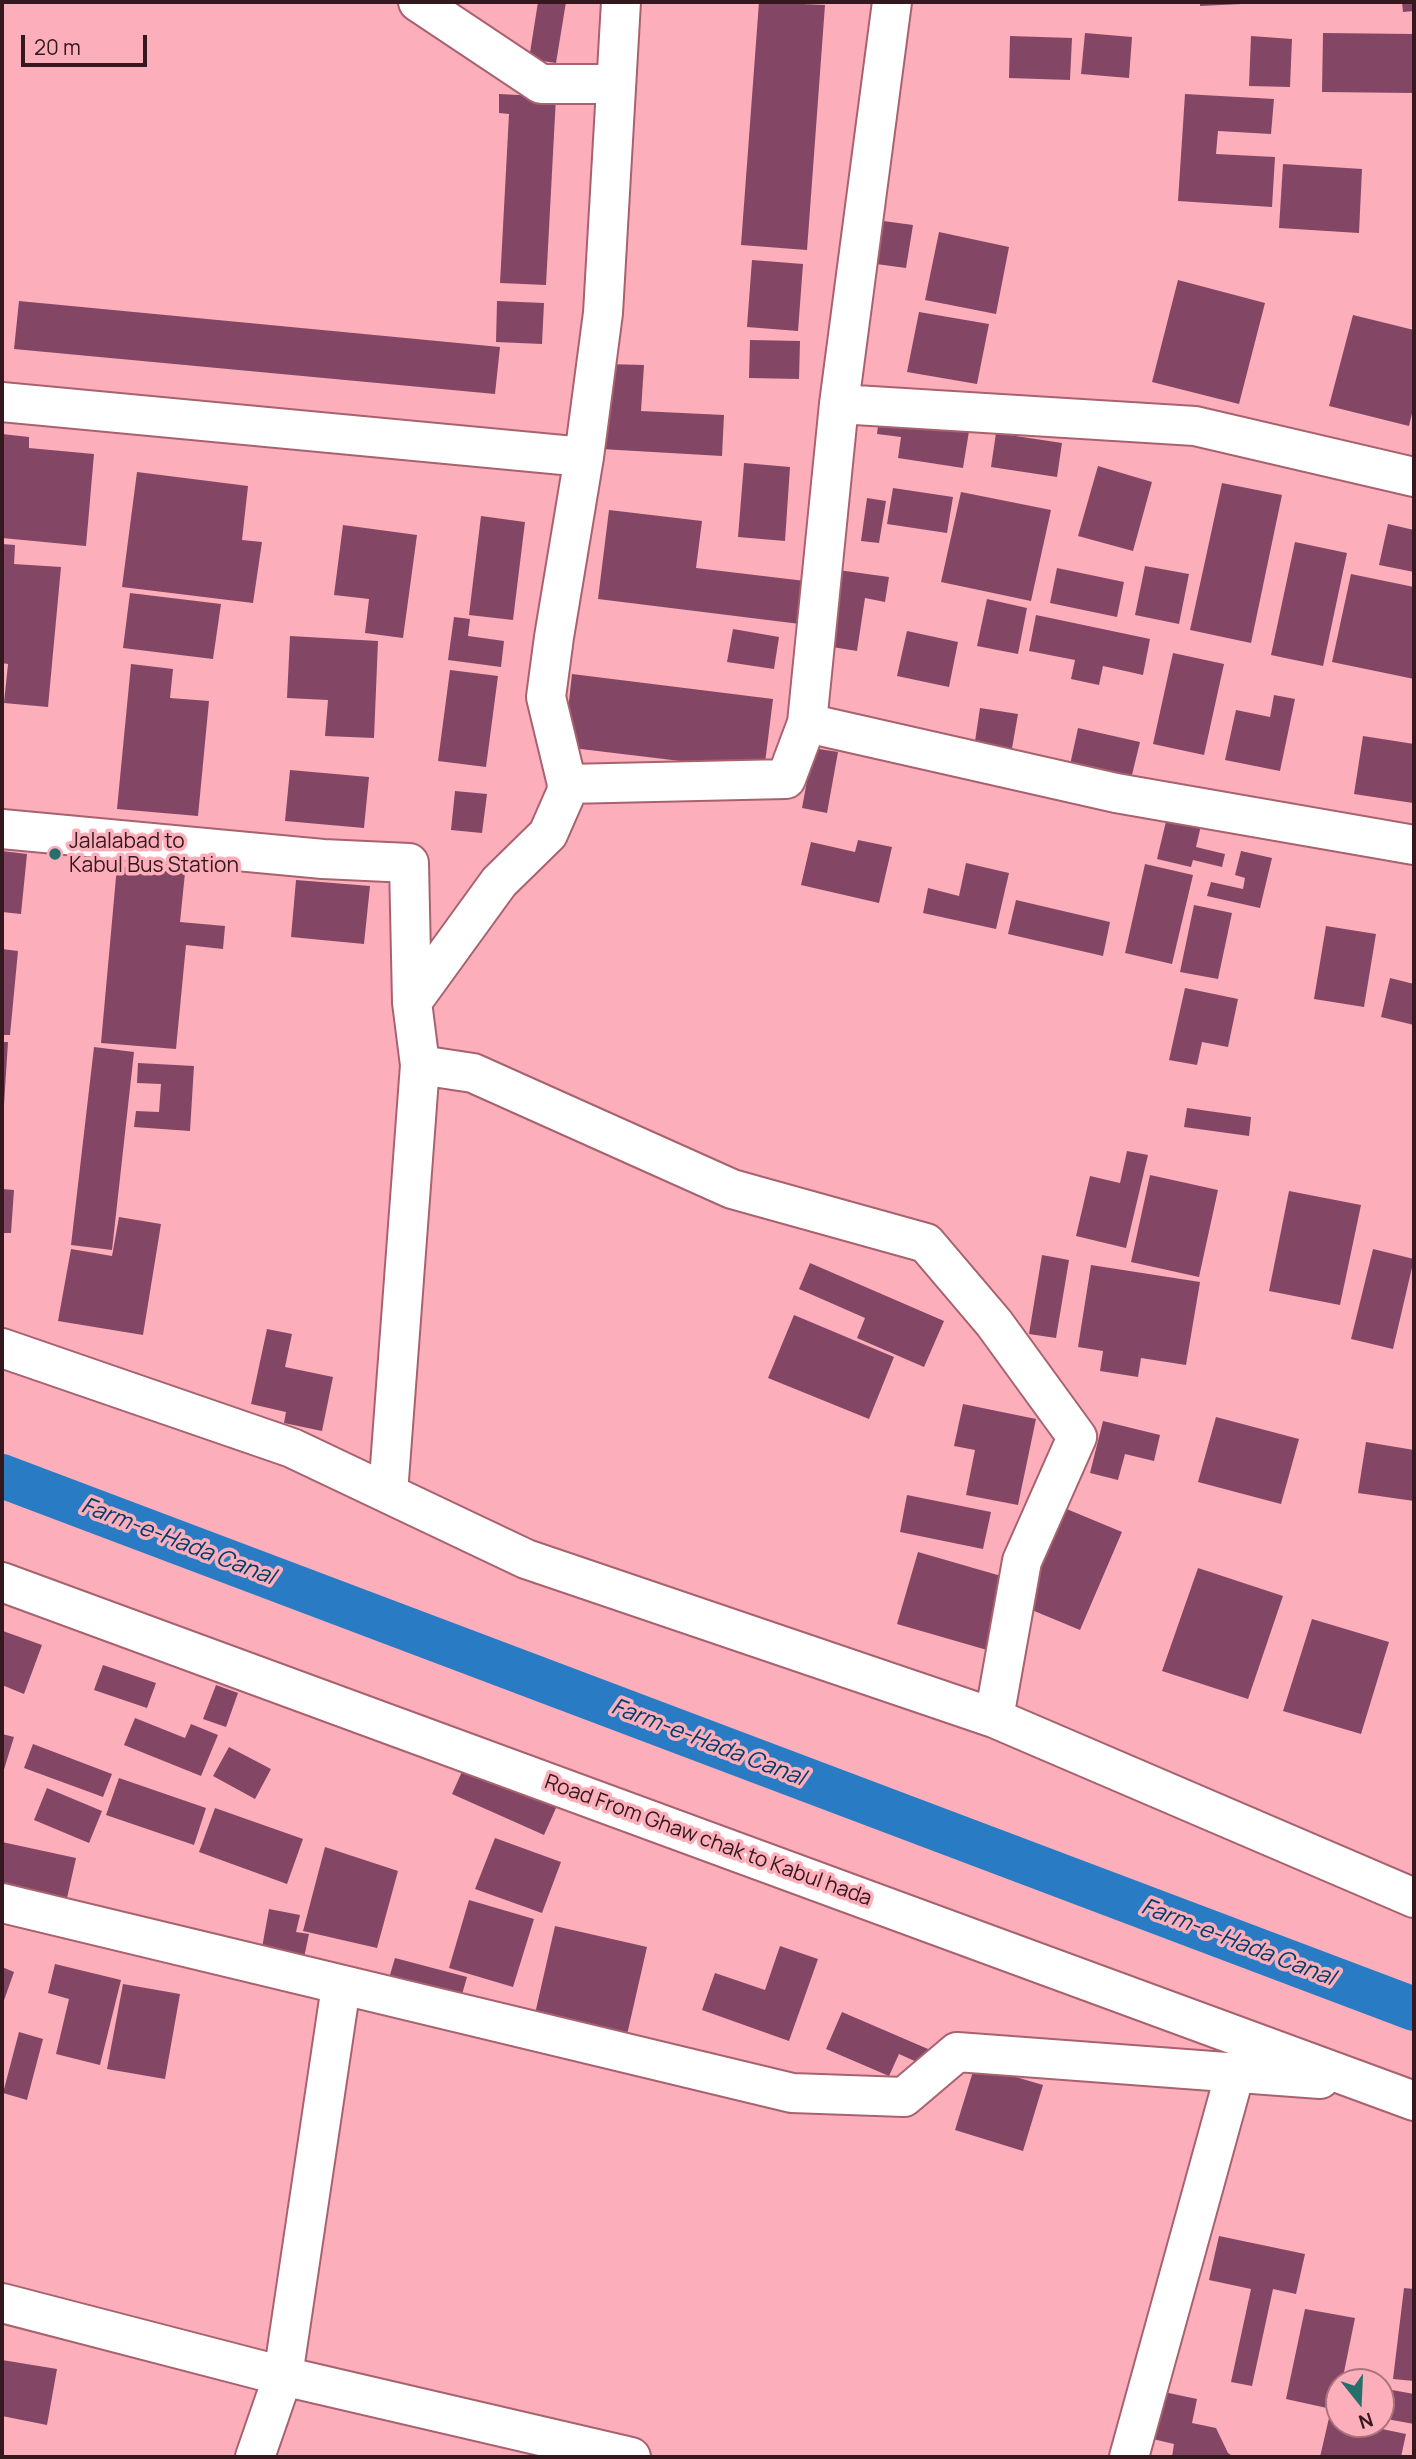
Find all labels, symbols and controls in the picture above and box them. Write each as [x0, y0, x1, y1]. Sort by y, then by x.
scale bar [24, 21, 150, 65]
text: 20 m [34, 33, 81, 61]
place label: Jalalabad to Kabul Bus Station [69, 829, 239, 879]
marker: Jalalabad to Kabul Bus Station [47, 846, 63, 862]
water label: Farm-e-Hada Canal [77, 1492, 279, 1592]
water label: Farm-e-Hada Canal [607, 1693, 809, 1793]
street label: Road From Ghaw chak to Kabul hada [541, 1770, 875, 1912]
water label: Farm-e-Hada Canal [1137, 1893, 1339, 1993]
north arrow [1325, 2368, 1395, 2438]
text: N [1355, 2407, 1376, 2436]

